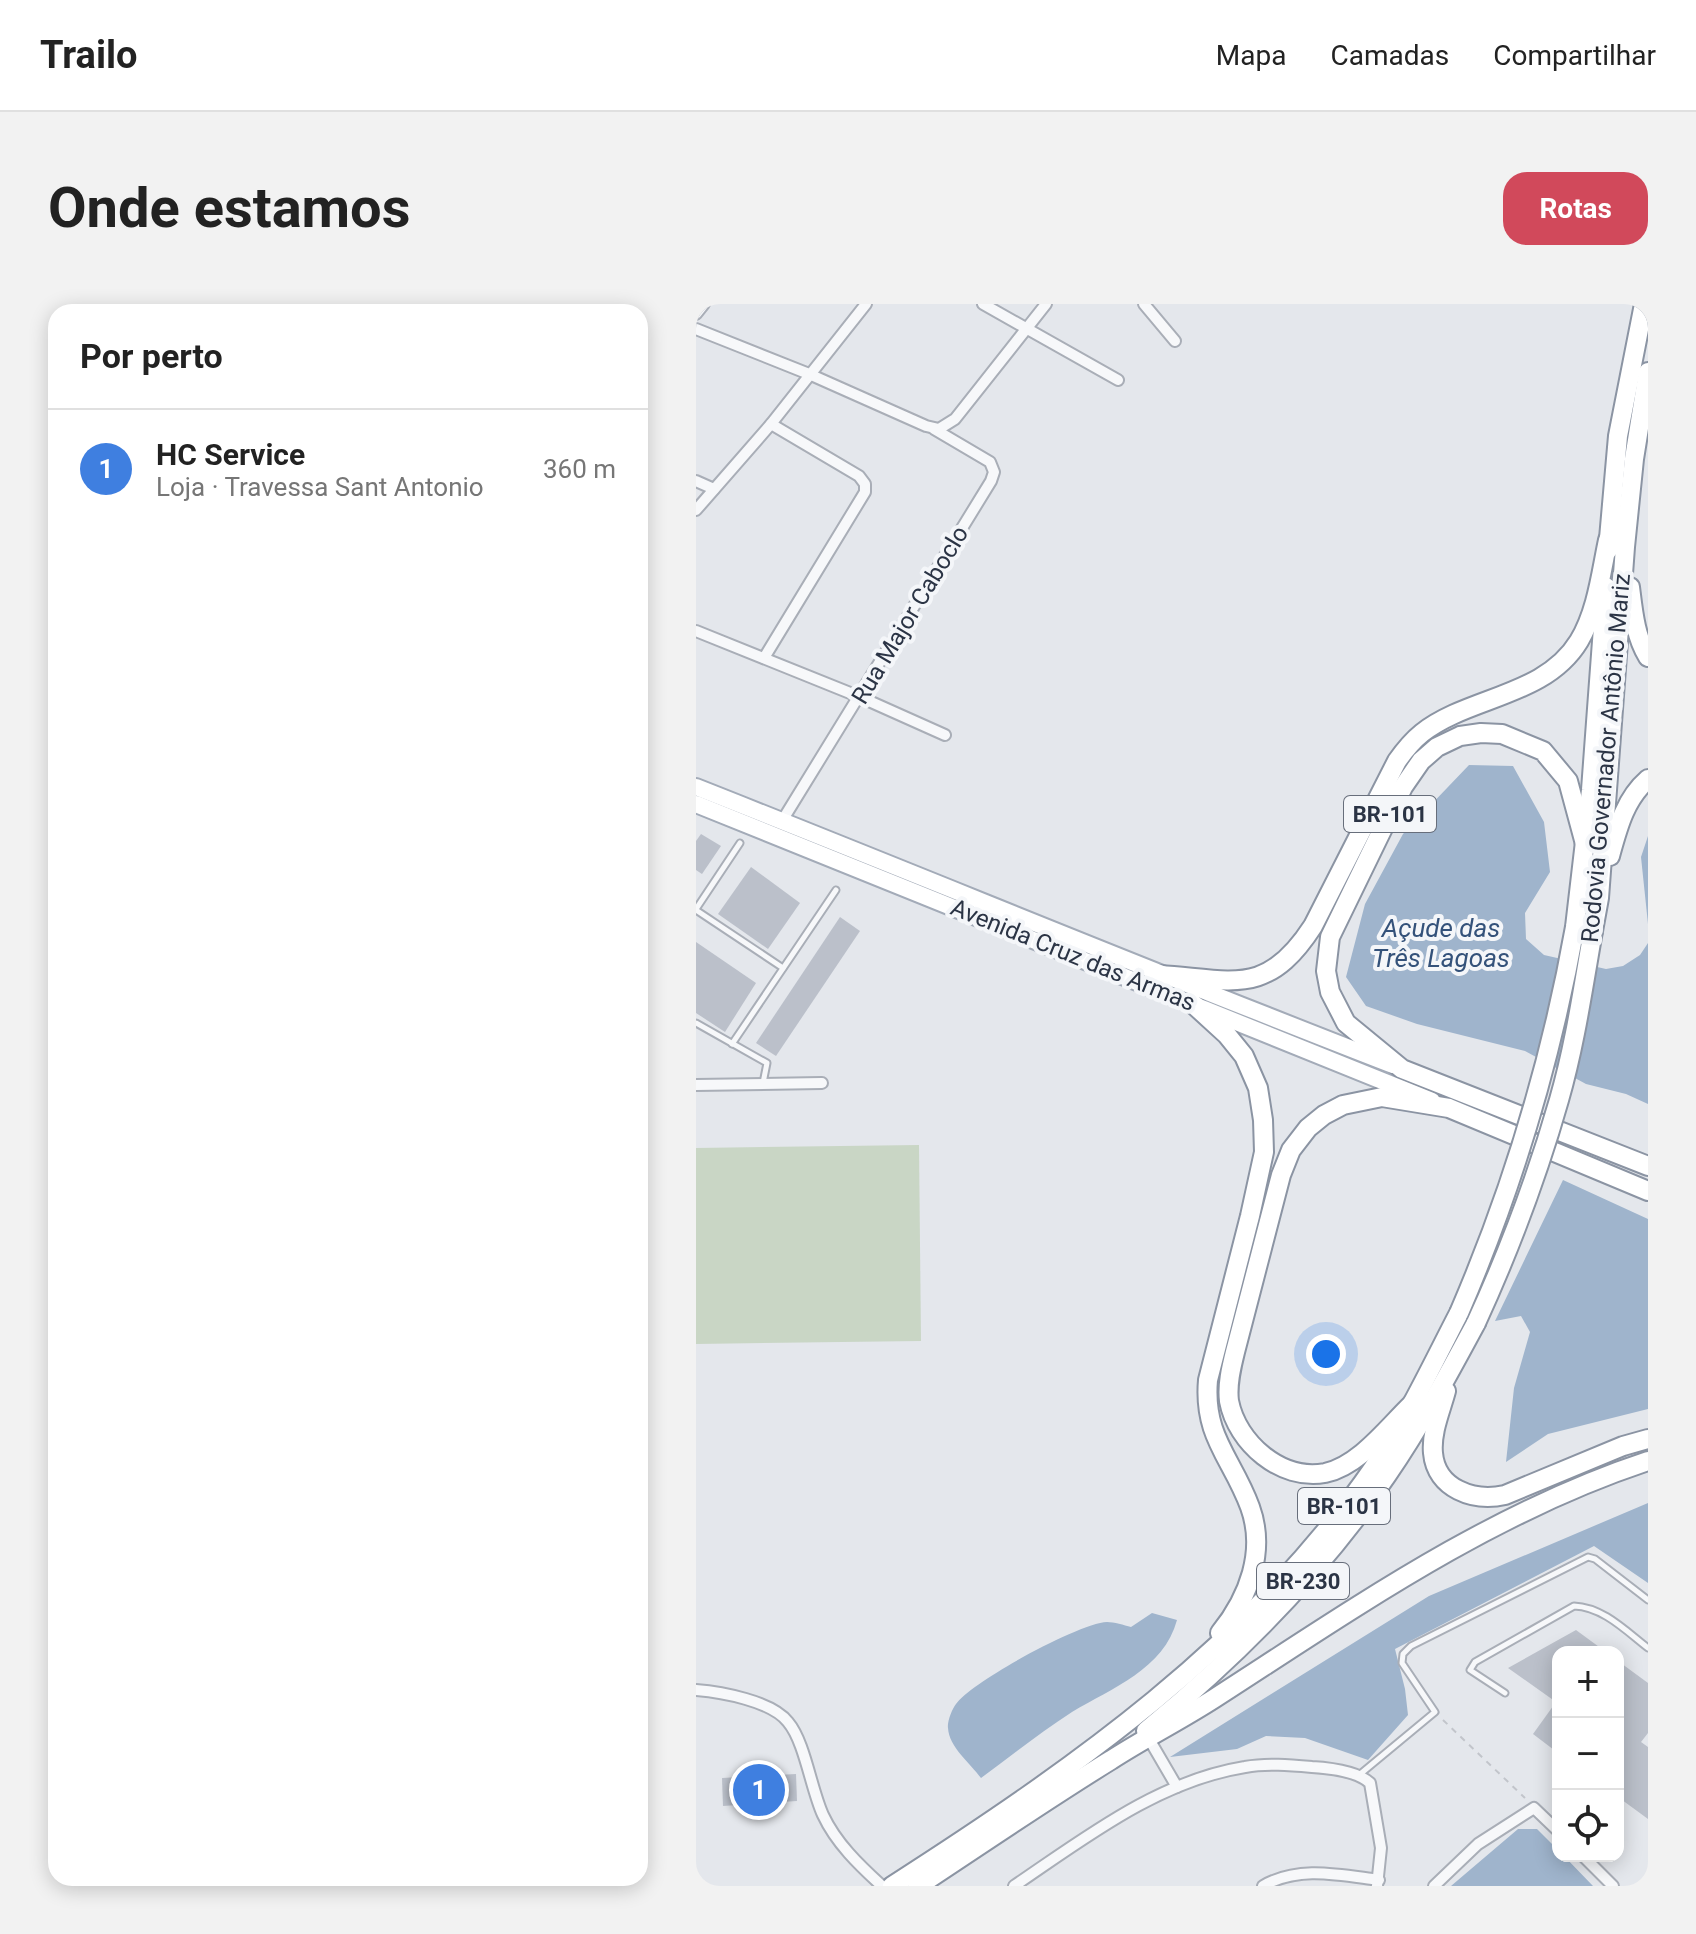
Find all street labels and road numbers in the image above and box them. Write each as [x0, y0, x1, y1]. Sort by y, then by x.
street label: Rua Major Caboclo [846, 521, 974, 709]
street label: Rodovia Governador Antônio Mariz [1576, 572, 1636, 944]
road number: BR-101 [1344, 796, 1436, 832]
street label: Avenida Cruz das Armas [947, 893, 1199, 1017]
road number: BR-101 [1298, 1488, 1390, 1524]
road number: BR-230 [1257, 1563, 1349, 1599]

